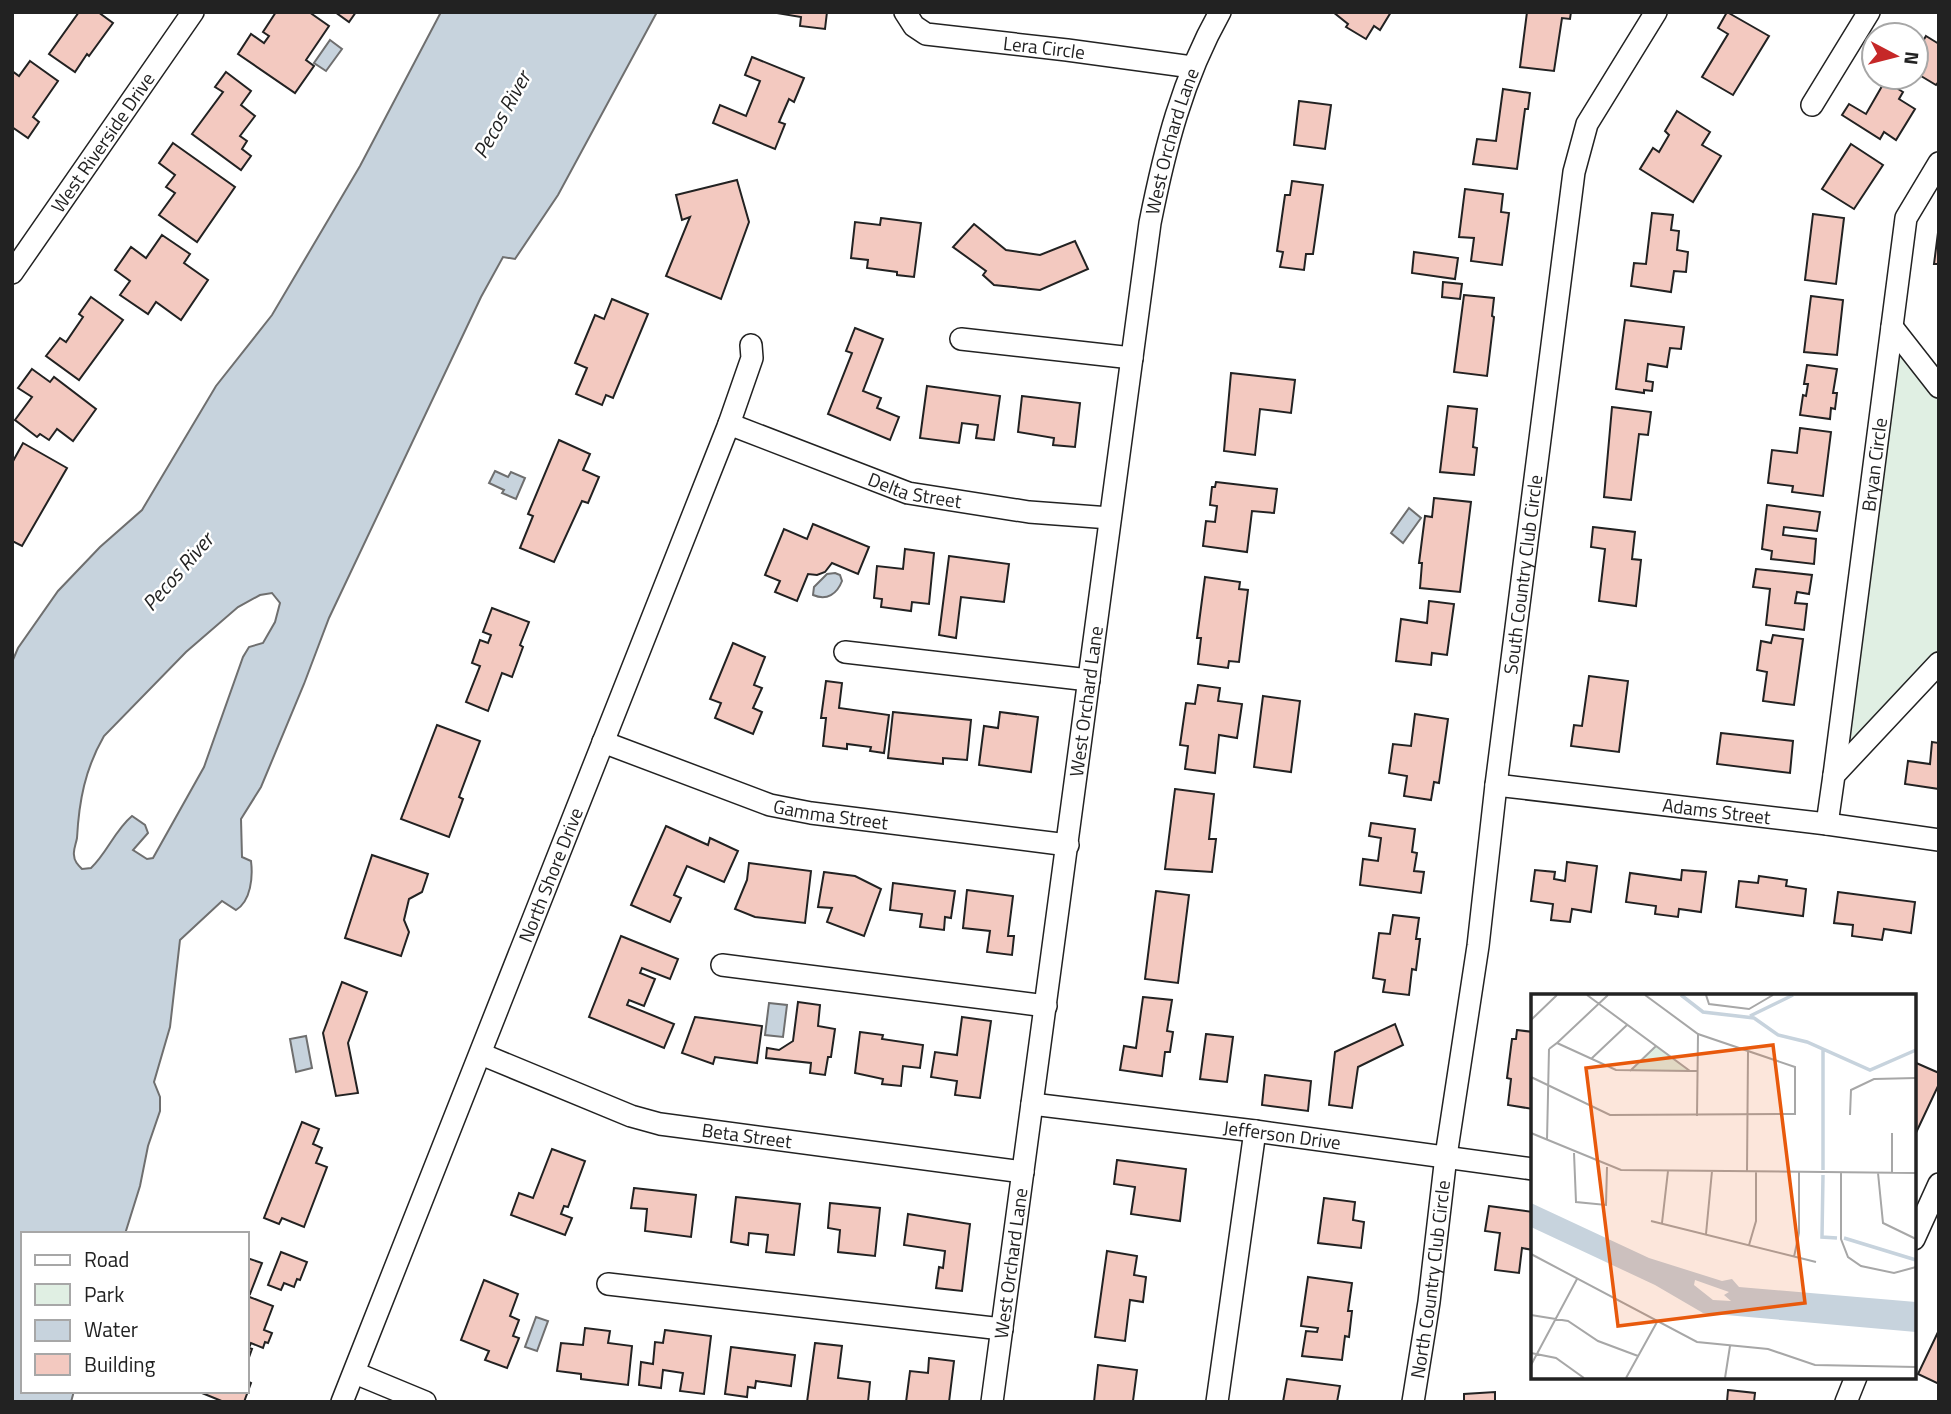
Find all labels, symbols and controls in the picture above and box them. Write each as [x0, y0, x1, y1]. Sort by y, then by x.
north arrow [1860, 21, 1930, 91]
street label: Lera Circle [1002, 28, 1087, 66]
text: N [1897, 50, 1928, 66]
water label: Pecos River [464, 63, 539, 164]
street label: West Orchard Lane [1137, 63, 1206, 217]
street label: West Riverside Drive [43, 66, 161, 218]
street label: Bryan Circle [1853, 416, 1894, 513]
street label: Delta Street [864, 464, 964, 515]
street label: South Country Club Circle [1495, 473, 1549, 676]
water label: Pecos River [134, 523, 222, 618]
street label: West Orchard Lane [1061, 624, 1110, 778]
street label: Adams Street [1661, 790, 1773, 831]
street label: Gamma Street [771, 791, 890, 837]
street label: North Shore Drive [510, 803, 590, 946]
inset map [1531, 994, 1916, 1379]
street label: Jefferson Drive [1222, 1112, 1343, 1157]
street label: Beta Street [700, 1115, 794, 1155]
street label: North Country Club Circle [1402, 1178, 1457, 1380]
street label: West Orchard Lane [986, 1186, 1035, 1340]
legend [21, 1232, 248, 1393]
text: Road [84, 1243, 129, 1275]
text: Park [84, 1278, 124, 1310]
text: Water [84, 1313, 138, 1345]
text: Building [84, 1348, 156, 1380]

